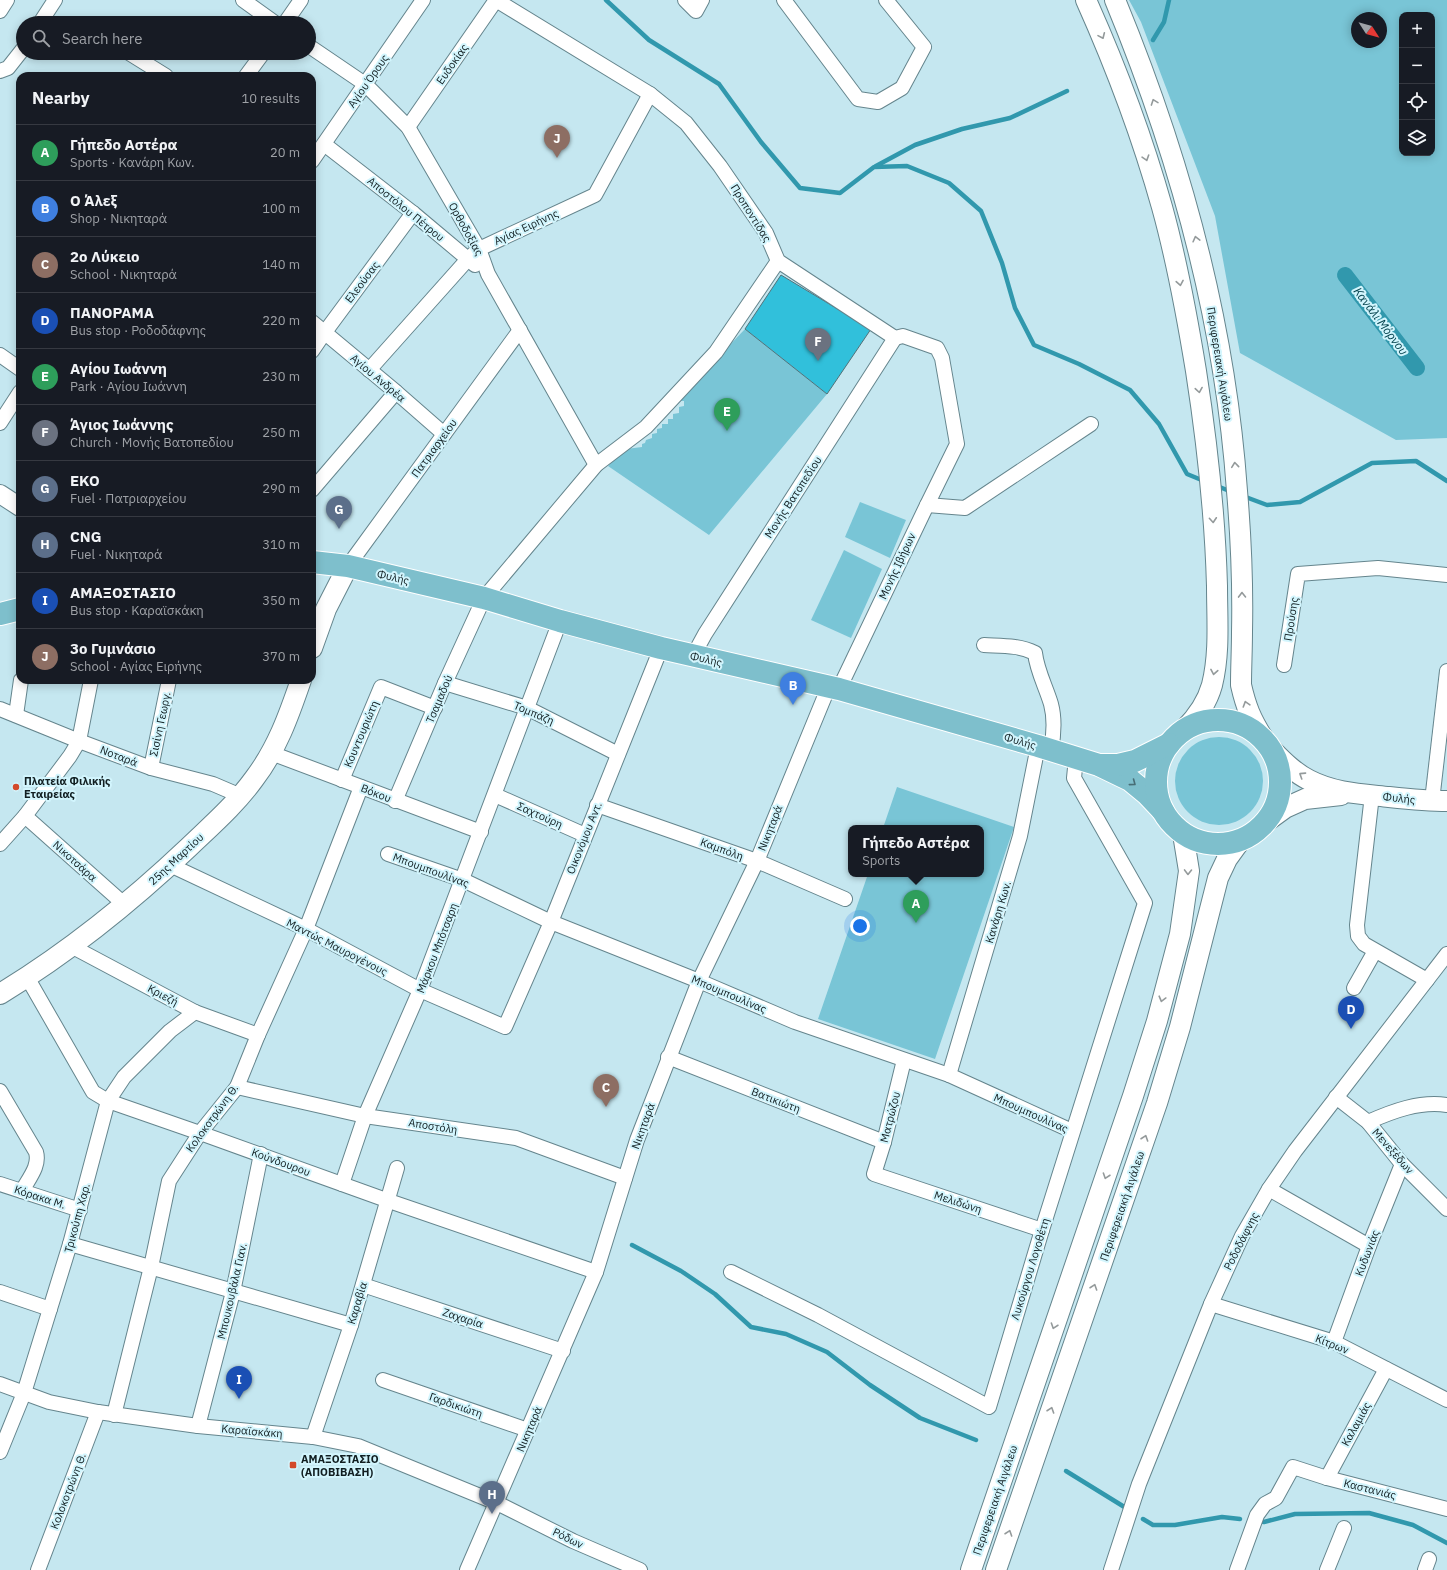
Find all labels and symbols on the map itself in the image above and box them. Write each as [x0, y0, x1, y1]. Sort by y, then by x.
north arrow [1351, 12, 1387, 48]
one-way arrow [1097, 31, 1105, 39]
street label: Ευδοκίας [433, 41, 471, 87]
street label: Αγίου Όρους [344, 52, 392, 110]
one-way arrow [1150, 98, 1159, 105]
pin: J [544, 125, 570, 158]
one-way arrow [1141, 154, 1150, 161]
street label: Αποστόλου Πέτρου [365, 174, 447, 244]
street label: Προποντίδας [728, 181, 774, 245]
street label: Ορθοδοξίας [446, 200, 486, 258]
street label: Αγίας Ειρήνης [492, 206, 560, 248]
one-way arrow [1192, 236, 1201, 243]
street label: Ελεούσας [342, 258, 382, 306]
one-way arrow [1176, 280, 1184, 286]
water label: Κανάλι Μόρνου [1351, 284, 1412, 358]
street label: Περιφερειακή Αιγάλεω [1204, 306, 1236, 422]
pin: F [805, 328, 831, 361]
street label: Αγίου Ανδρέα [348, 351, 408, 405]
one-way arrow [1194, 387, 1203, 394]
pin: E [714, 398, 740, 431]
street label: Πατριαρχείου [408, 416, 460, 480]
street label: Μονής Βατοπεδίου [761, 453, 825, 541]
one-way arrow [1230, 462, 1239, 468]
pin: G [326, 496, 352, 529]
one-way arrow [1209, 517, 1218, 523]
street label: Μονής Ιβήρων [875, 530, 919, 602]
street label: Φυλής [375, 566, 411, 588]
one-way arrow [1238, 592, 1246, 598]
street label: Προύσης [1281, 596, 1301, 642]
street label: Φυλής [688, 648, 724, 670]
one-way arrow [1210, 669, 1219, 675]
pin: B [780, 672, 806, 705]
street label: Τσαμαδού [423, 673, 455, 725]
street label: Σισίνη Γεωργ. [146, 690, 174, 758]
street label: Κουντουριώτη [341, 698, 381, 770]
street label: Τομπάζη [512, 698, 556, 728]
one-way arrow [1242, 700, 1251, 707]
street label: Φυλής [1002, 730, 1038, 752]
street label: Νοταρά [98, 742, 140, 770]
one-way arrow [1299, 773, 1306, 780]
place label: Πλατεία Φιλικής Εταιρείας [24, 774, 111, 801]
one-way arrow [1129, 778, 1136, 785]
street label: Βόκου [359, 781, 393, 805]
marker: Πλατεία Φιλικής Εταιρείας [11, 782, 21, 792]
street label: Φυλής [1382, 789, 1416, 807]
street label: Σαχτούρη [515, 799, 565, 831]
street label: Οικονόμου Αντ. [563, 800, 605, 876]
street label: Νικηταρά [754, 803, 786, 853]
street label: 25ης Μαρτίου [146, 830, 206, 888]
street label: Καμπόλη [698, 835, 746, 863]
street label: Νικοτσάρα [50, 838, 100, 884]
street label: Μπουμπουλίνας [391, 850, 471, 890]
one-way arrow [1184, 869, 1192, 875]
street label: Κανάρη Κων. [982, 879, 1014, 945]
pin: A [903, 890, 929, 923]
street label: Μάρκου Μπότσαρη [413, 901, 461, 995]
street label: Μαντώς Μαυρογένους [284, 915, 390, 979]
your location [850, 916, 870, 936]
street label: Μπουμπουλίνας [689, 972, 769, 1016]
street label: Κριεζή [145, 981, 181, 1009]
one-way arrow [1159, 996, 1167, 1003]
pin: D [1338, 996, 1364, 1029]
pin: C [593, 1074, 619, 1107]
street label: Κολοκοτρώνη Θ. [183, 1081, 241, 1155]
street label: Βατικιώτη [750, 1084, 802, 1116]
street label: Ματρώζου [877, 1090, 903, 1144]
street label: Μπουμπουλίνας [992, 1090, 1070, 1136]
street label: Νικηταρά [628, 1101, 658, 1151]
street label: Αποστόλη [407, 1115, 459, 1137]
street label: Μενεξέδων [1369, 1125, 1417, 1177]
one-way arrow [1140, 1135, 1149, 1142]
street label: Κούνδουρου [250, 1145, 312, 1179]
street label: Περιφερειακή Αιγάλεω [1097, 1149, 1147, 1263]
one-way arrow [1102, 1173, 1110, 1180]
street label: Κόρακα Μ. [12, 1182, 68, 1212]
street label: Τρικούπη Χαρ. [61, 1182, 93, 1254]
street label: Μελιδώνη [932, 1188, 984, 1216]
street label: Ροδοδάφνης [1220, 1210, 1262, 1272]
street label: Λυκούργου Λογοθέτη [1008, 1216, 1052, 1322]
street label: Κυδωνιάς [1352, 1228, 1382, 1278]
street label: Μπουκουβάλα Γιαν. [214, 1242, 250, 1340]
street label: Καραβία [344, 1280, 370, 1326]
one-way arrow [1089, 1284, 1097, 1291]
street label: Ζαχαρία [441, 1305, 485, 1331]
one-way arrow [1051, 1322, 1059, 1329]
street label: Κίτρων [1313, 1331, 1351, 1357]
pin: I [226, 1366, 252, 1399]
street label: Γαρδικιώτη [427, 1389, 485, 1421]
street label: Καλαμιάς [1338, 1400, 1374, 1448]
street label: Νικηταρά [513, 1404, 545, 1454]
one-way arrow [1047, 1407, 1055, 1414]
street label: Καραϊσκάκη [221, 1421, 283, 1441]
street label: Περιφερειακή Αιγάλεω [970, 1443, 1020, 1557]
street label: Κολοκοτρώνη Θ. [47, 1451, 89, 1531]
place label: ΑΜΑΞΟΣΤΑΣΙΟ (ΑΠΟΒΙΒΑΣΗ) [301, 1452, 379, 1479]
marker: ΑΜΑΞΟΣΤΑΣΙΟ (ΑΠΟΒΙΒΑΣΗ) [288, 1460, 298, 1470]
street label: Καστανιάς [1342, 1476, 1398, 1502]
pin: H [479, 1481, 505, 1514]
street label: Ρόδων [550, 1525, 586, 1552]
one-way arrow [1004, 1530, 1013, 1537]

